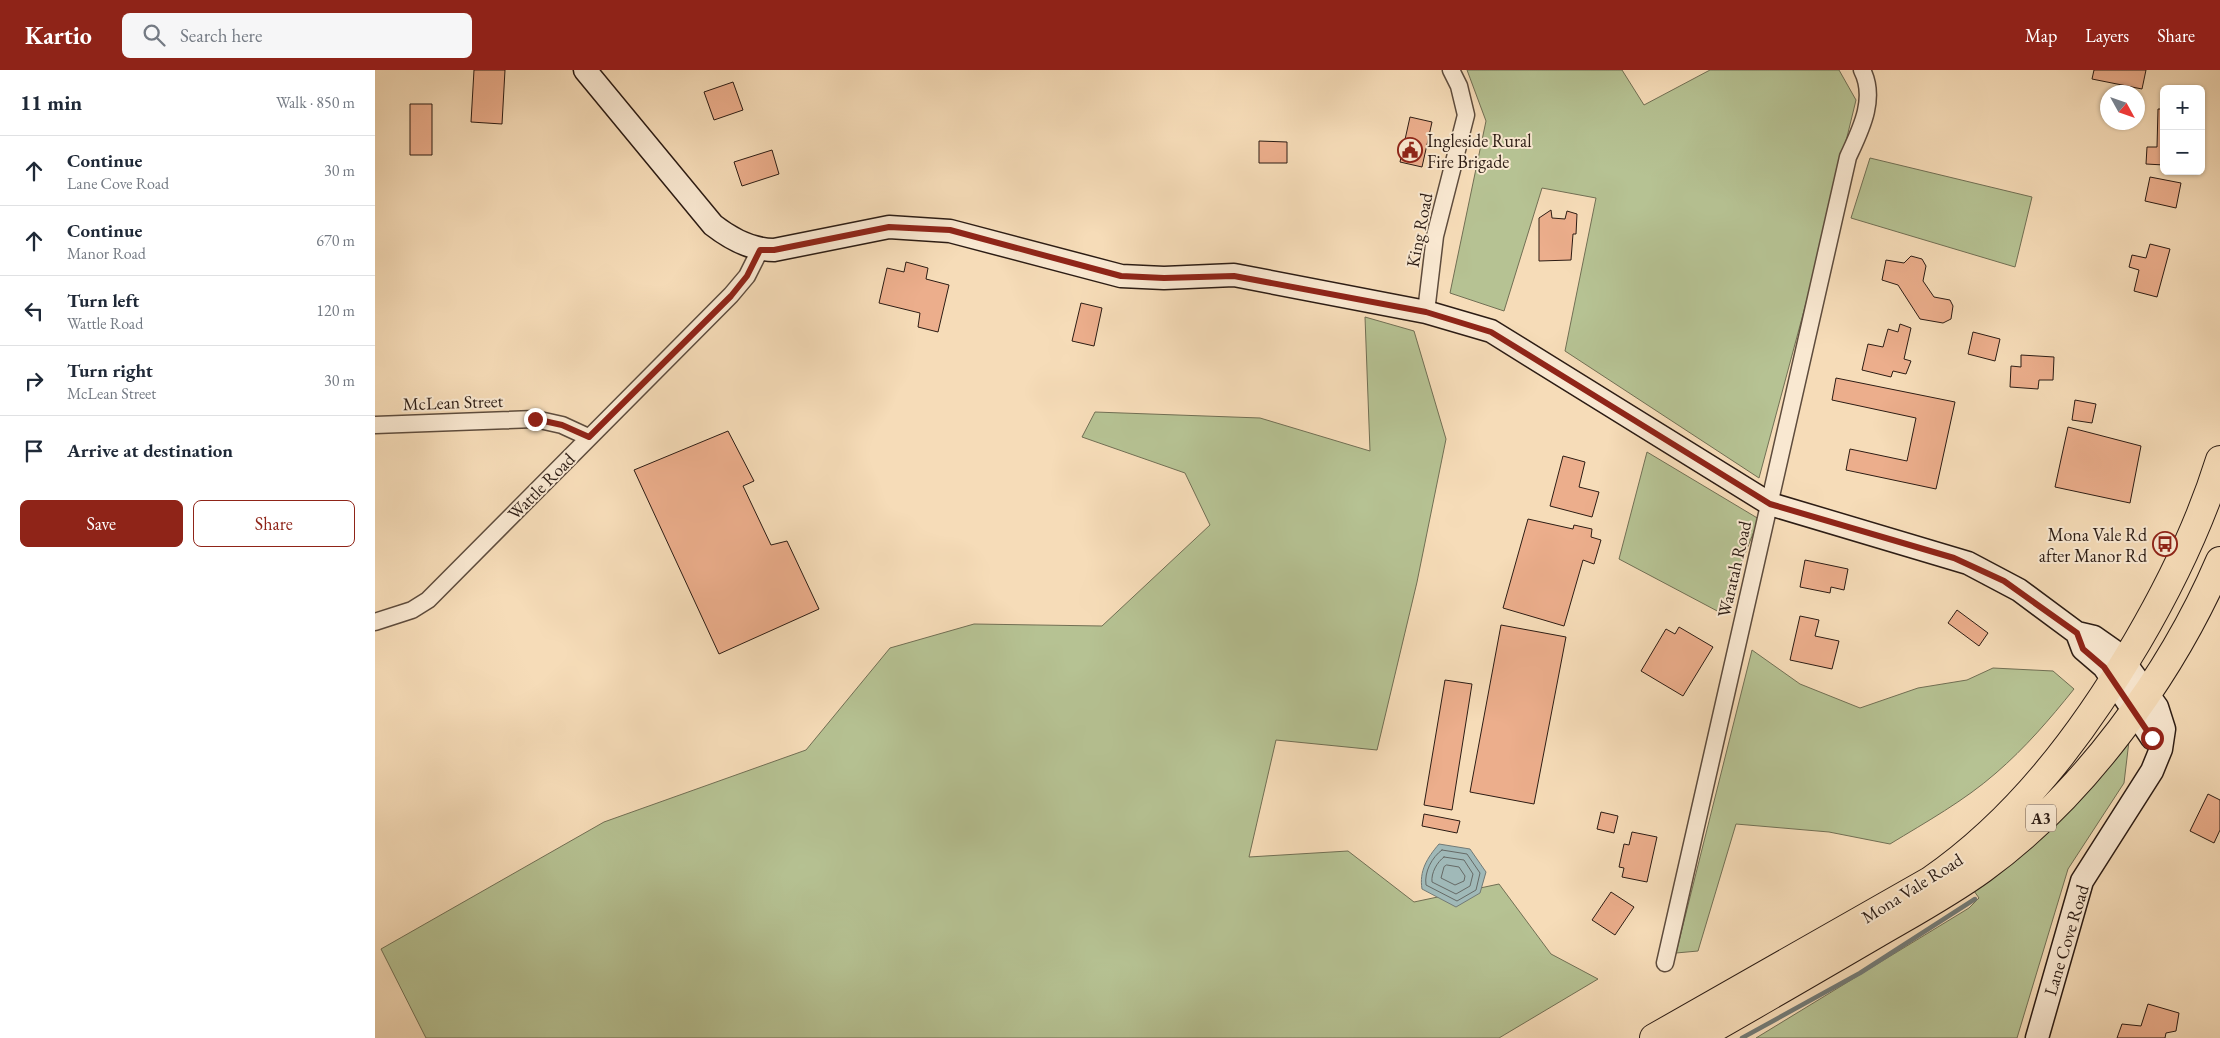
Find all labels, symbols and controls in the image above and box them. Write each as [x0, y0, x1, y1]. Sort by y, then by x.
search box [122, 13, 472, 58]
text: Kartio [25, 20, 92, 51]
icon: search [140, 21, 168, 49]
text: Search here [180, 23, 262, 48]
text: Map [2025, 24, 2057, 47]
text: Layers [2085, 24, 2129, 47]
text: Share [2157, 24, 2195, 47]
north arrow [2100, 85, 2145, 130]
map controls [2160, 85, 2205, 175]
button: + [2160, 85, 2205, 130]
text: 11 min [20, 89, 82, 116]
text: Walk · 850 m [276, 92, 355, 113]
place label: Ingleside Rural Fire Brigade [1427, 129, 1532, 173]
button: − [2160, 130, 2205, 175]
public building icon: Ingleside Rural Fire Brigade [1397, 137, 1423, 163]
text: Continue [67, 148, 142, 173]
icon: ahead [20, 157, 48, 185]
text: 30 m [324, 160, 355, 181]
text: Lane Cove Road [67, 173, 169, 194]
street label: King Road [1401, 190, 1438, 269]
text: Continue [67, 218, 142, 243]
icon: ahead [20, 227, 48, 255]
text: 670 m [316, 230, 355, 251]
text: Manor Road [67, 243, 146, 264]
text: Turn left [67, 288, 139, 313]
icon: left [20, 297, 48, 325]
text: 120 m [316, 300, 355, 321]
text: Wattle Road [67, 313, 143, 334]
text: Turn right [67, 358, 153, 383]
icon: right [20, 367, 48, 395]
text: 30 m [324, 370, 355, 391]
text: McLean Street [67, 383, 156, 404]
street label: McLean Street [402, 389, 504, 415]
route end [524, 408, 547, 431]
icon: arrive [20, 437, 48, 465]
text: Arrive at destination [67, 438, 233, 463]
street label: Wattle Road [503, 447, 580, 524]
button: Save [20, 500, 183, 547]
button: Share [193, 500, 355, 547]
street label: Waratah Road [1712, 518, 1756, 620]
place label: Mona Vale Rd after Manor Rd [2039, 523, 2148, 567]
bus stop icon: Mona Vale Rd after Manor Rd [2152, 531, 2178, 557]
route start [2141, 727, 2164, 750]
road number: A3 [2026, 804, 2056, 831]
street label: Mona Vale Road [1857, 847, 1968, 928]
street label: Lane Cove Road [2038, 881, 2094, 998]

